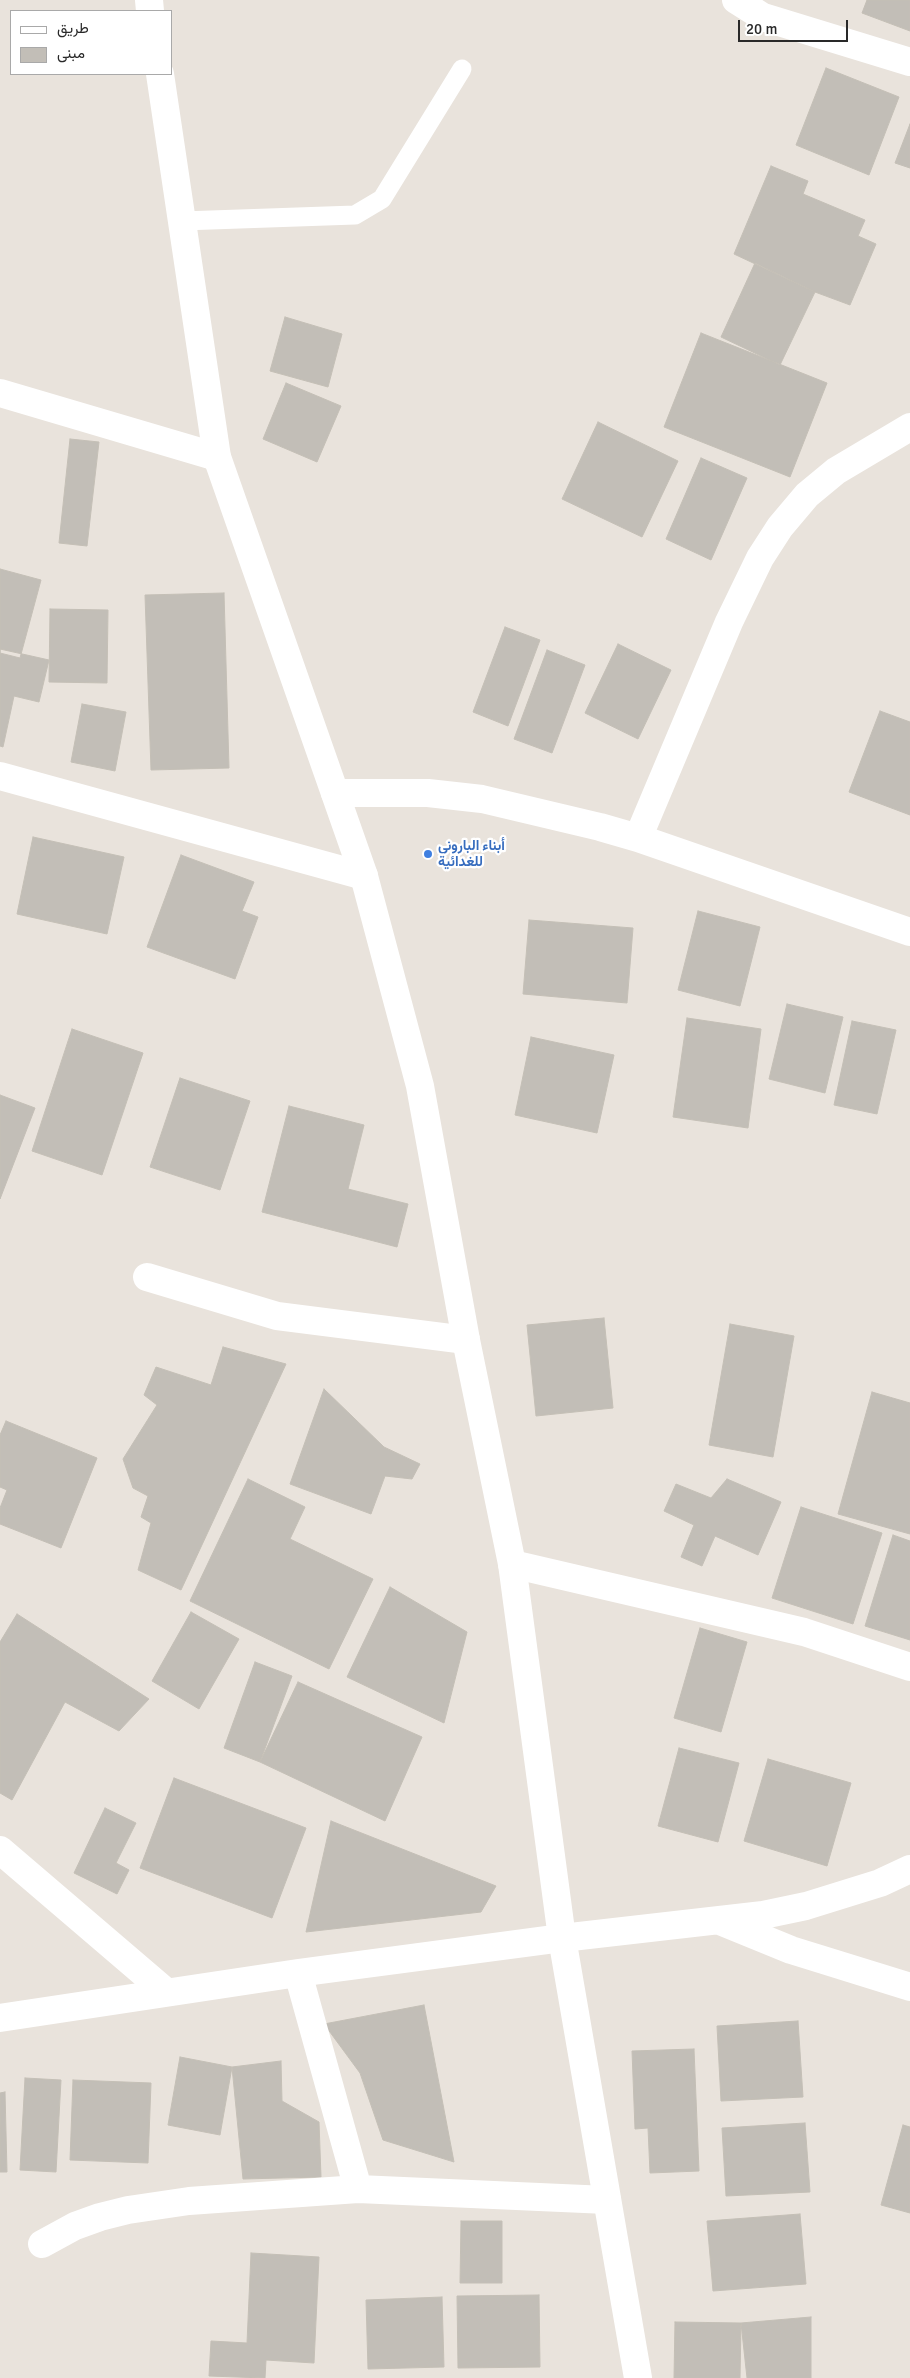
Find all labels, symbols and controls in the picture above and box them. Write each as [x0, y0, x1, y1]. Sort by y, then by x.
legend [10, 10, 172, 75]
scale bar [740, 10, 850, 42]
text: طريق [57, 19, 89, 37]
text: 20 m [746, 20, 777, 38]
text: مبنى [57, 44, 85, 62]
place label: أبناء البارونى للغدائية [438, 838, 505, 870]
marker: أبناء البارونى للغدائية [422, 848, 434, 860]

